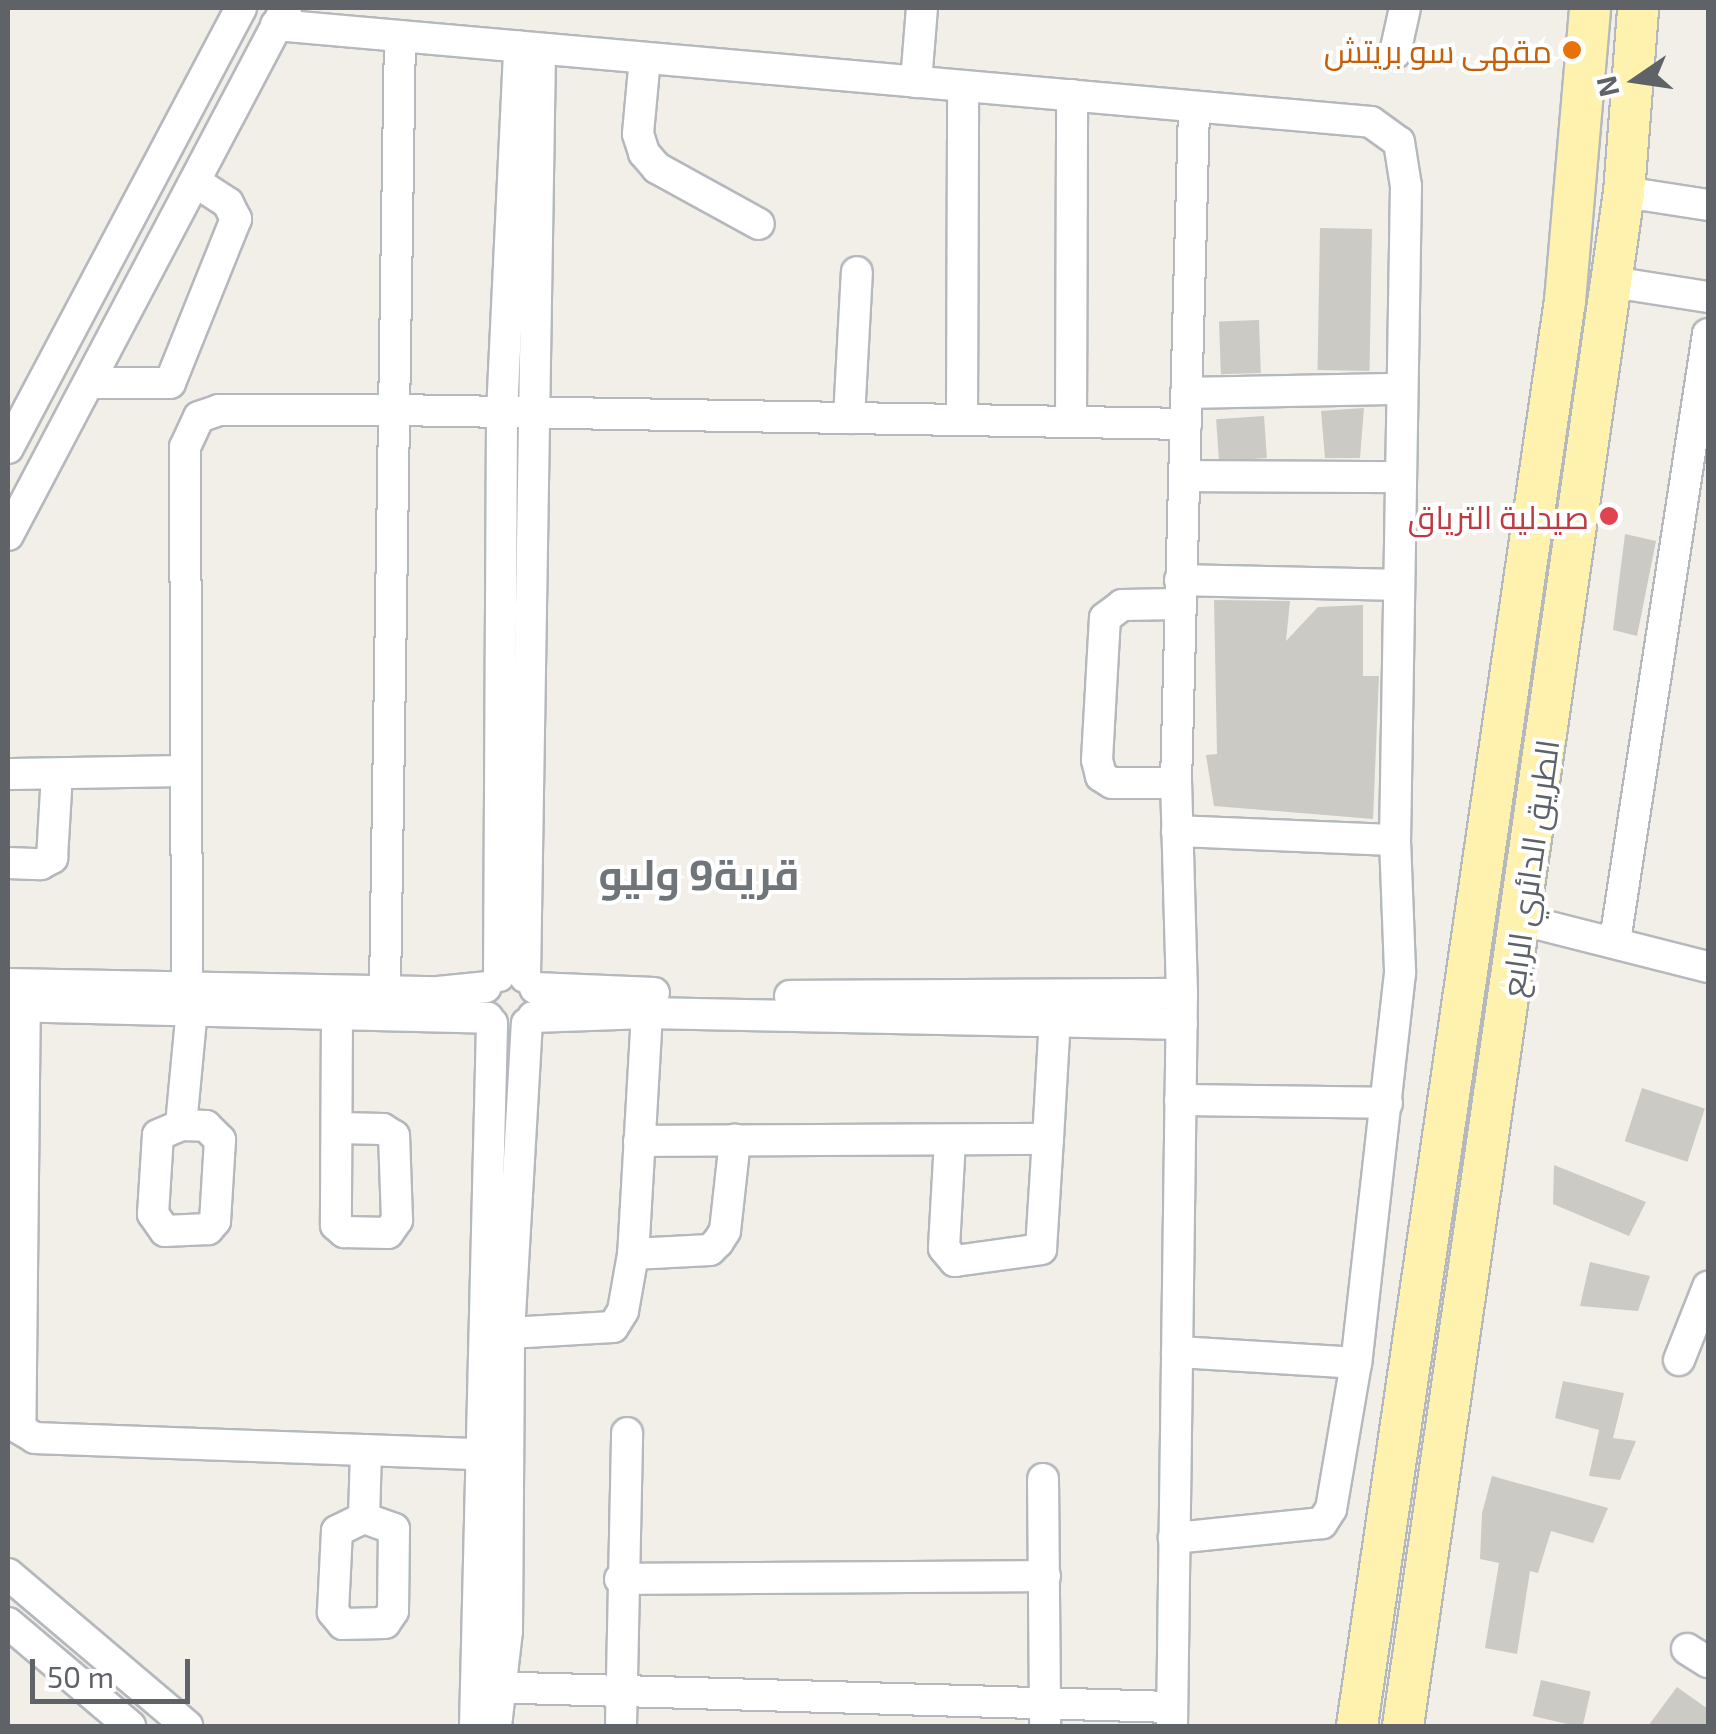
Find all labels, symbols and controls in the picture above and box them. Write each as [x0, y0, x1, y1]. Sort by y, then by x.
north arrow [1586, 30, 1686, 130]
place label: مقهى سو بريتش [1324, 31, 1552, 69]
marker: مقهى سو بريتش [1561, 39, 1583, 61]
text: N [1588, 73, 1626, 100]
place label: صيدلية الترياق [1408, 497, 1589, 535]
marker: صيدلية الترياق [1598, 505, 1620, 527]
street label: الطريق الدائري الرابع [1492, 737, 1566, 999]
district label: قرية9 وليو [599, 848, 799, 898]
scale bar [35, 1639, 195, 1701]
text: 50 m [47, 1658, 114, 1694]

